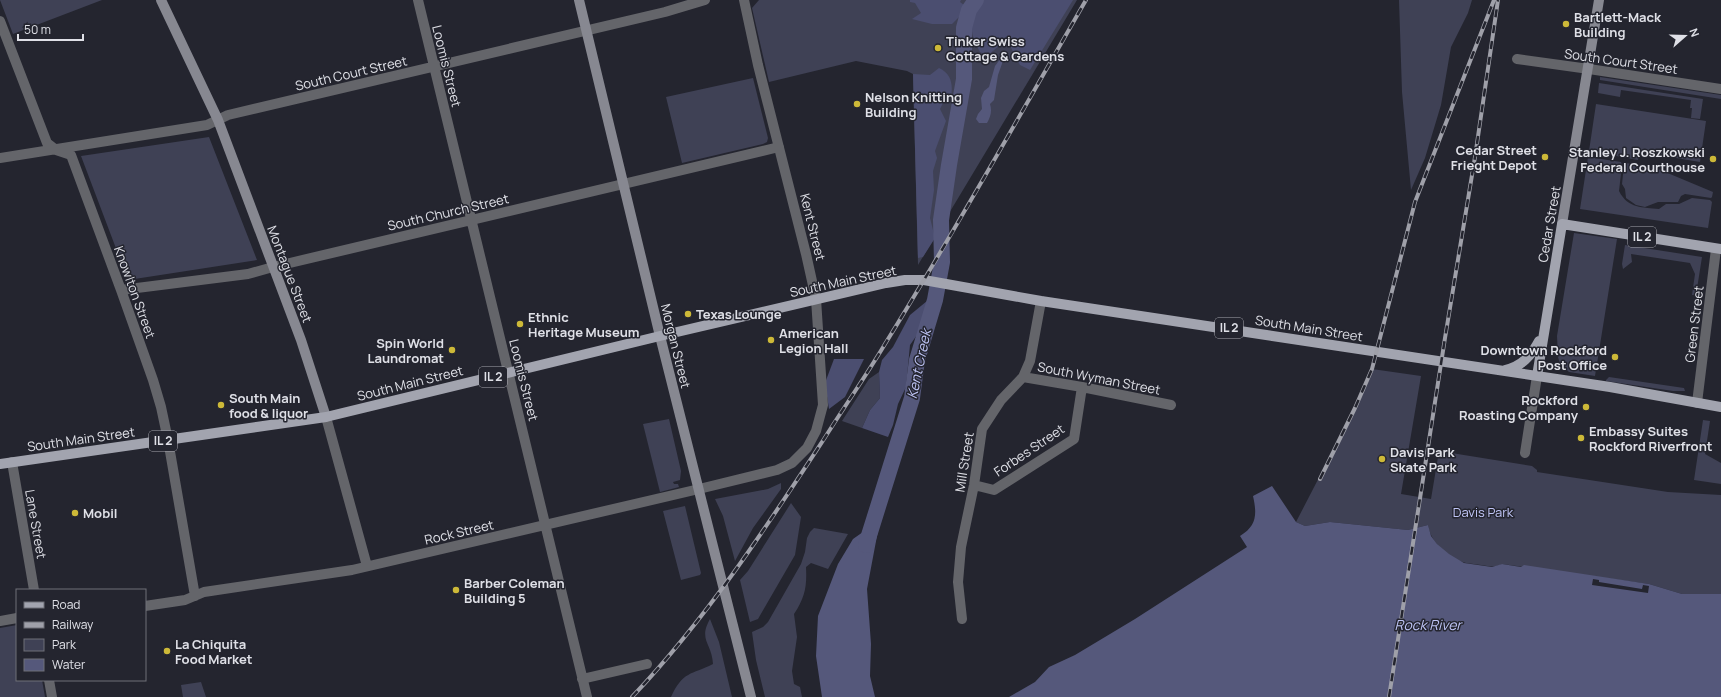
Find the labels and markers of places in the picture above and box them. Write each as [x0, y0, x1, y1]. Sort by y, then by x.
place label: Bartlett-Mack Building [1574, 8, 1662, 41]
marker: Bartlett-Mack Building [1561, 19, 1571, 29]
place label: Tinker Swiss Cottage & Gardens [946, 32, 1064, 65]
marker: Tinker Swiss Cottage & Gardens [933, 43, 943, 53]
place label: Nelson Knitting Building [865, 88, 962, 121]
marker: Nelson Knitting Building [852, 99, 862, 109]
place label: Cedar Street Frieght Depot [1451, 141, 1537, 174]
place label: Stanley J. Roszkowski Federal Courthouse [1569, 143, 1705, 176]
marker: Cedar Street Frieght Depot [1540, 152, 1550, 162]
marker: Stanley J. Roszkowski Federal Courthouse [1708, 154, 1718, 164]
place label: Texas Lounge [696, 305, 782, 323]
place label: Ethnic Heritage Museum [528, 308, 640, 341]
marker: Texas Lounge [683, 309, 693, 319]
marker: Ethnic Heritage Museum [515, 319, 525, 329]
place label: American Legion Hall [779, 324, 848, 357]
place label: Spin World Laundromat [368, 334, 444, 367]
marker: American Legion Hall [766, 335, 776, 345]
place label: Downtown Rockford Post Office [1480, 341, 1607, 374]
marker: Spin World Laundromat [447, 345, 457, 355]
marker: Downtown Rockford Post Office [1610, 352, 1620, 362]
place label: South Main food & liquor [229, 389, 308, 422]
place label: Rockford Roasting Company [1459, 391, 1579, 424]
marker: South Main food & liquor [216, 400, 226, 410]
marker: Rockford Roasting Company [1581, 402, 1591, 412]
place label: Embassy Suites Rockford Riverfront [1589, 422, 1713, 455]
marker: Embassy Suites Rockford Riverfront [1576, 433, 1586, 443]
place label: Davis Park Skate Park [1390, 443, 1458, 476]
marker: Davis Park Skate Park [1377, 454, 1387, 464]
place label: Mobil [83, 504, 117, 522]
marker: Mobil [70, 508, 80, 518]
place label: Barber Coleman Building 5 [464, 574, 565, 607]
marker: Barber Coleman Building 5 [451, 585, 461, 595]
place label: La Chiquita Food Market [175, 635, 253, 668]
marker: La Chiquita Food Market [162, 646, 172, 656]

